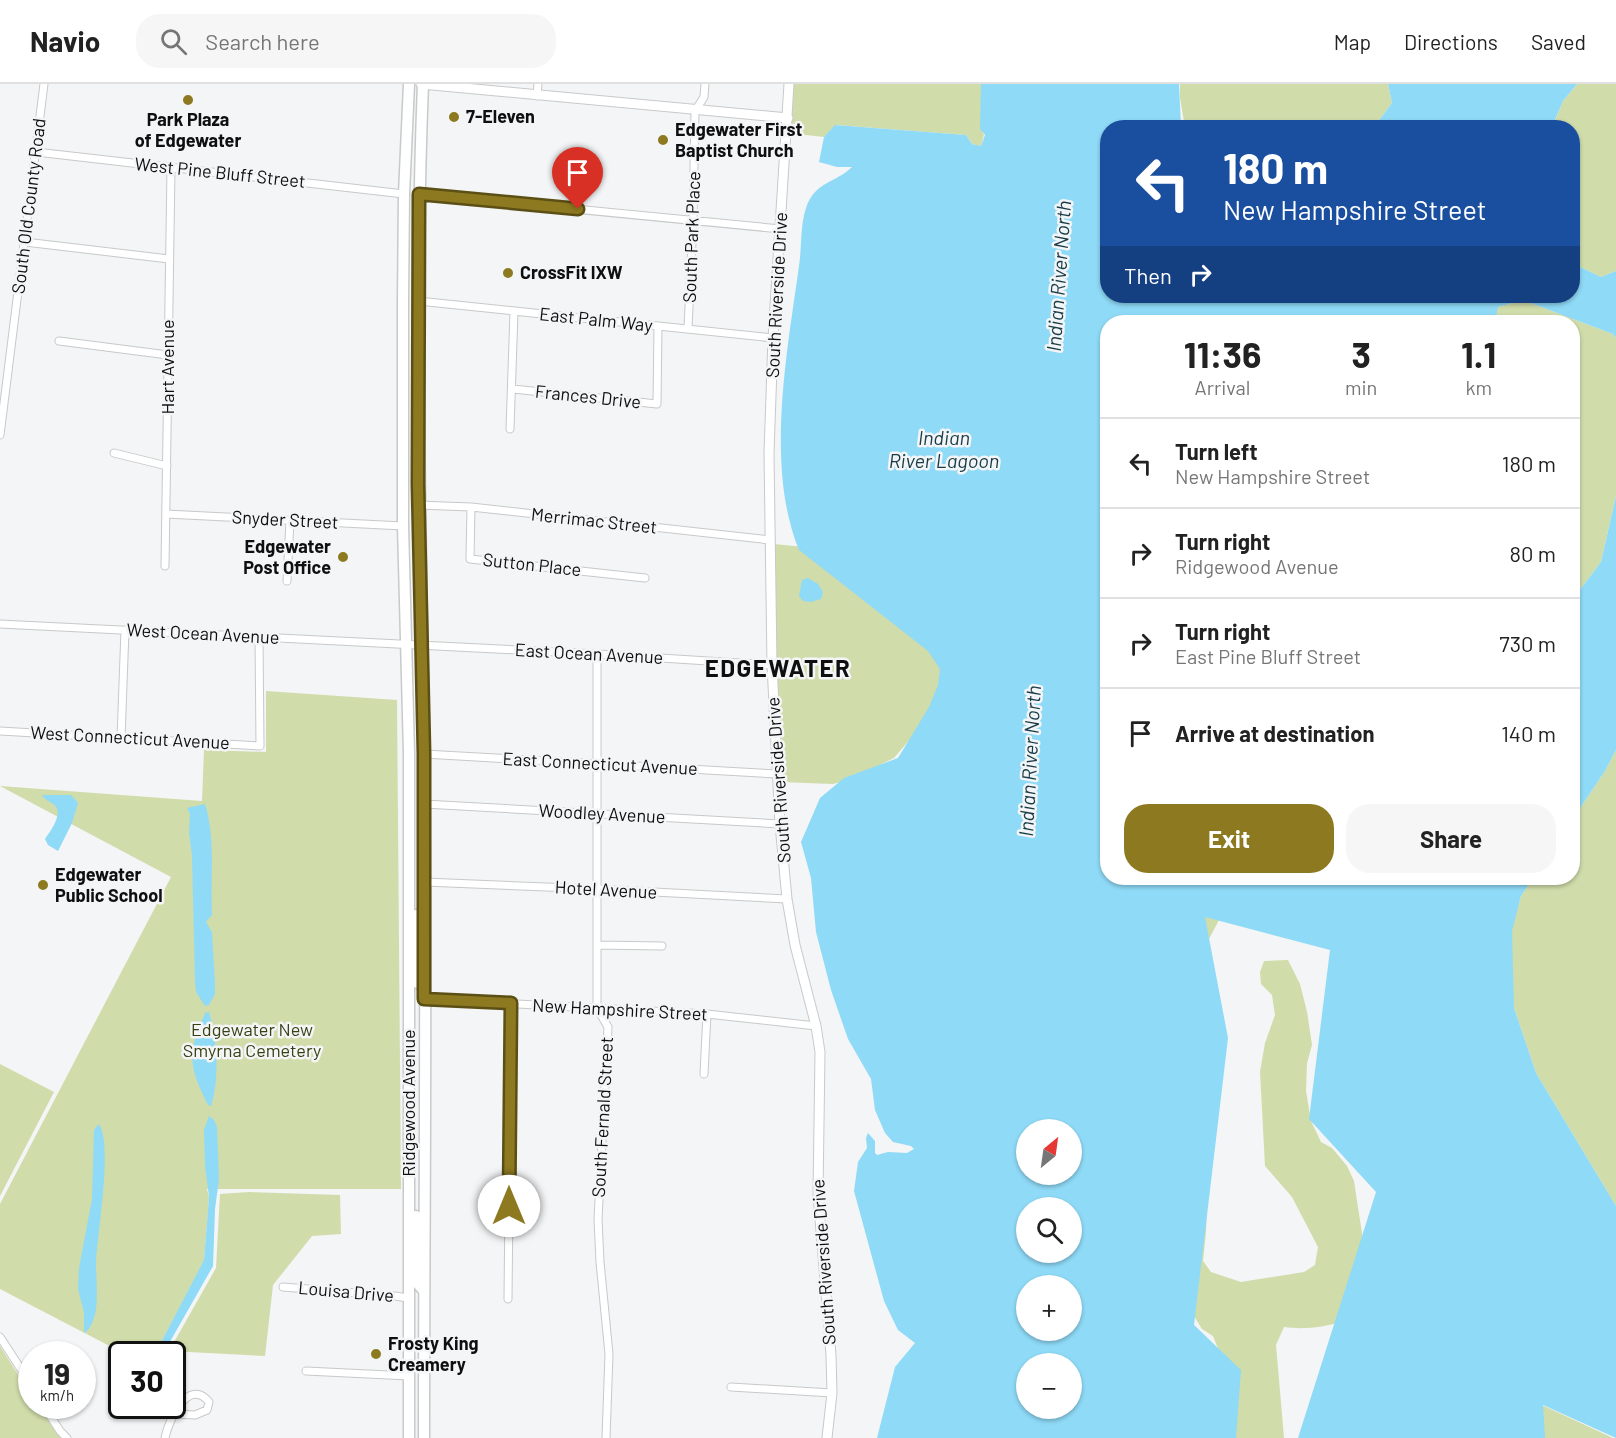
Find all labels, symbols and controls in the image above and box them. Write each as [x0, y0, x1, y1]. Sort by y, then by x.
search box [136, 14, 556, 68]
text: Navio [30, 24, 100, 58]
icon: search [157, 25, 190, 58]
text: Search here [205, 28, 320, 54]
text: Map [1334, 29, 1371, 54]
text: Directions [1404, 29, 1498, 54]
text: Saved [1531, 29, 1586, 54]
marker: Park Plaza of Edgewater [181, 93, 195, 107]
place label: 7-Eleven [466, 105, 535, 127]
place label: Park Plaza of Edgewater [135, 108, 241, 151]
marker: 7-Eleven [447, 110, 461, 124]
street label: South Old County Road [6, 117, 50, 295]
place label: Edgewater First Baptist Church [675, 118, 802, 161]
marker: Edgewater First Baptist Church [656, 133, 670, 147]
text: 180 m [1223, 142, 1328, 192]
icon: left [1124, 144, 1202, 222]
pin [552, 147, 603, 209]
street label: West Pine Bluff Street [134, 152, 307, 192]
icon: arrive [561, 156, 594, 189]
street label: South Park Place [678, 171, 704, 303]
text: New Hampshire Street [1223, 193, 1486, 225]
water label: Indian River North [1041, 200, 1075, 352]
street label: South Riverside Drive [761, 211, 791, 378]
icon: right [1184, 258, 1217, 291]
place label: CrossFit IXW [520, 261, 623, 283]
text: Then [1124, 262, 1172, 288]
marker: CrossFit IXW [501, 266, 515, 280]
street label: East Palm Way [538, 302, 654, 336]
street label: Hart Avenue [156, 319, 178, 415]
text: 11:36 [1184, 332, 1261, 375]
text: 3 [1351, 332, 1371, 375]
text: 1.1 [1461, 332, 1496, 375]
text: Arrival [1195, 375, 1250, 399]
text: min [1345, 375, 1377, 399]
text: km [1465, 375, 1492, 399]
street label: Frances Drive [534, 380, 642, 413]
water label: Indian River Lagoon [889, 425, 999, 472]
text: Turn left [1175, 438, 1258, 464]
icon: left [1124, 447, 1157, 480]
text: 180 m [1502, 450, 1556, 476]
text: New Hampshire Street [1175, 464, 1370, 488]
street label: Merrimac Street [530, 502, 658, 538]
street label: Snyder Street [231, 505, 339, 533]
text: Turn right [1175, 528, 1270, 554]
place label: Edgewater Post Office [243, 535, 331, 578]
icon: right [1124, 537, 1157, 570]
text: 80 m [1510, 540, 1556, 566]
street label: Sutton Place [482, 548, 582, 580]
marker: Edgewater Post Office [336, 550, 350, 564]
text: Ridgewood Avenue [1175, 554, 1339, 578]
street label: West Ocean Avenue [126, 618, 280, 648]
text: Turn right [1175, 618, 1270, 644]
icon: right [1124, 627, 1157, 660]
text: 730 m [1499, 630, 1556, 656]
street label: East Ocean Avenue [514, 638, 664, 668]
text: East Pine Bluff Street [1175, 644, 1361, 668]
district label: EDGEWATER [705, 653, 851, 682]
water label: Indian River North [1013, 685, 1045, 837]
street label: South Riverside Drive [761, 696, 795, 864]
icon: arrive [1124, 717, 1157, 750]
text: Arrive at destination [1175, 720, 1374, 746]
text: 140 m [1501, 720, 1556, 746]
street label: West Connecticut Avenue [30, 721, 230, 753]
street label: East Connecticut Avenue [502, 747, 698, 779]
street label: Woodley Avenue [538, 799, 666, 827]
button: Exit [1124, 804, 1334, 873]
button: Share [1346, 804, 1556, 873]
place label: Edgewater Public School [55, 863, 163, 906]
street label: Hotel Avenue [554, 875, 658, 903]
marker: Edgewater Public School [36, 878, 50, 892]
street label: New Hampshire Street [532, 993, 708, 1025]
park label: Edgewater New Smyrna Cemetery [183, 1018, 321, 1061]
street label: Ridgewood Avenue [397, 1029, 419, 1177]
street label: South Fernald Street [587, 1036, 617, 1198]
north arrow [1016, 1119, 1082, 1185]
map controls [1016, 1119, 1082, 1419]
position arrow [477, 1174, 541, 1238]
street label: South Riverside Drive [806, 1178, 840, 1346]
button: search [1016, 1197, 1082, 1263]
button: + [1016, 1275, 1082, 1341]
street label: Louisa Drive [297, 1276, 395, 1306]
place label: Frosty King Creamery [388, 1332, 479, 1375]
speed limit sign: 30 [108, 1341, 186, 1419]
marker: Frosty King Creamery [369, 1347, 383, 1361]
button: − [1016, 1353, 1082, 1419]
text: 19 [44, 1355, 70, 1391]
text: km/h [40, 1386, 74, 1404]

